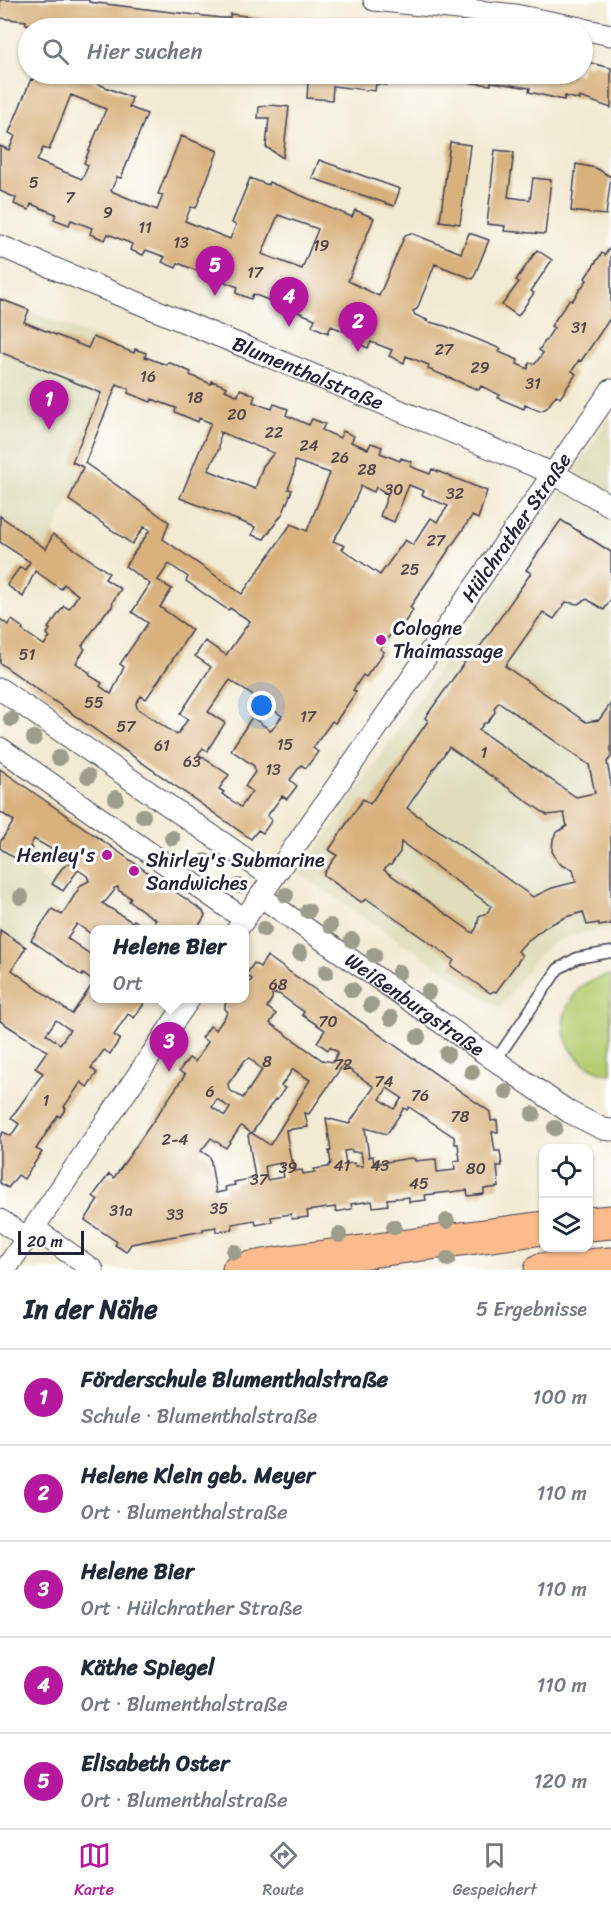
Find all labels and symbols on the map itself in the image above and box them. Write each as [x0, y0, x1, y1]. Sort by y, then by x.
house number: 5 [29, 168, 39, 197]
house number: 7 [65, 183, 75, 212]
house number: 9 [103, 198, 113, 227]
house number: 11 [138, 213, 152, 242]
house number: 13 [173, 228, 189, 257]
house number: 19 [313, 231, 330, 260]
pin: 5 [196, 246, 234, 296]
house number: 17 [247, 258, 264, 287]
pin: 4 [270, 278, 308, 327]
pin: 2 [338, 302, 378, 352]
house number: 31 [571, 313, 587, 342]
street label: Blumenthalstraße [227, 326, 389, 420]
house number: 27 [435, 335, 454, 364]
house number: 29 [470, 353, 490, 382]
house number: 16 [140, 362, 156, 391]
house number: 31 [525, 369, 541, 398]
pin: 1 [29, 380, 68, 430]
house number: 18 [187, 383, 204, 412]
house number: 20 [227, 400, 247, 429]
house number: 22 [265, 418, 283, 447]
house number: 24 [299, 431, 319, 460]
house number: 26 [331, 443, 349, 472]
street label: Hülchrather Straße [452, 445, 580, 609]
house number: 28 [358, 455, 377, 484]
house number: 30 [385, 475, 403, 504]
house number: 32 [446, 479, 464, 508]
house number: 27 [427, 526, 446, 555]
house number: 25 [400, 555, 420, 584]
place label: Cologne Thaimassage [393, 611, 503, 669]
marker: Cologne Thaimassage [374, 633, 388, 647]
house number: 51 [19, 640, 35, 669]
house number: 55 [84, 688, 104, 717]
your location [247, 691, 276, 720]
house number: 17 [300, 702, 317, 731]
house number: 57 [117, 712, 136, 741]
house number: 15 [277, 730, 294, 759]
house number: 61 [154, 731, 170, 760]
house number: 1 [481, 738, 488, 767]
house number: 63 [183, 747, 201, 776]
house number: 13 [265, 755, 281, 784]
place label: Henley's [17, 838, 96, 873]
place label: Shirley's Submarine Sandwiches [146, 843, 325, 901]
marker: Henley's [100, 848, 114, 862]
marker: Shirley's Submarine Sandwiches [127, 864, 141, 878]
street label: Weißenburgstraße [338, 943, 493, 1066]
house number: 68 [269, 970, 288, 999]
house number: 70 [318, 1007, 338, 1036]
pin: 3 [150, 1022, 188, 1072]
house number: 8 [262, 1047, 272, 1076]
house number: 72 [334, 1050, 352, 1079]
house number: 74 [374, 1067, 394, 1096]
house number: 6 [205, 1077, 215, 1106]
house number: 76 [411, 1081, 429, 1110]
house number: 1 [43, 1086, 50, 1115]
house number: 78 [451, 1102, 470, 1131]
house number: 2-4 [162, 1125, 188, 1154]
house number: 41 [334, 1151, 351, 1180]
house number: 43 [371, 1151, 390, 1180]
house number: 39 [279, 1153, 297, 1182]
house number: 80 [466, 1154, 486, 1183]
house number: 37 [250, 1165, 269, 1194]
house number: 45 [409, 1169, 429, 1198]
house number: 35 [210, 1194, 229, 1223]
house number: 31a [109, 1196, 133, 1225]
house number: 33 [166, 1200, 184, 1229]
scale bar [18, 1228, 84, 1256]

